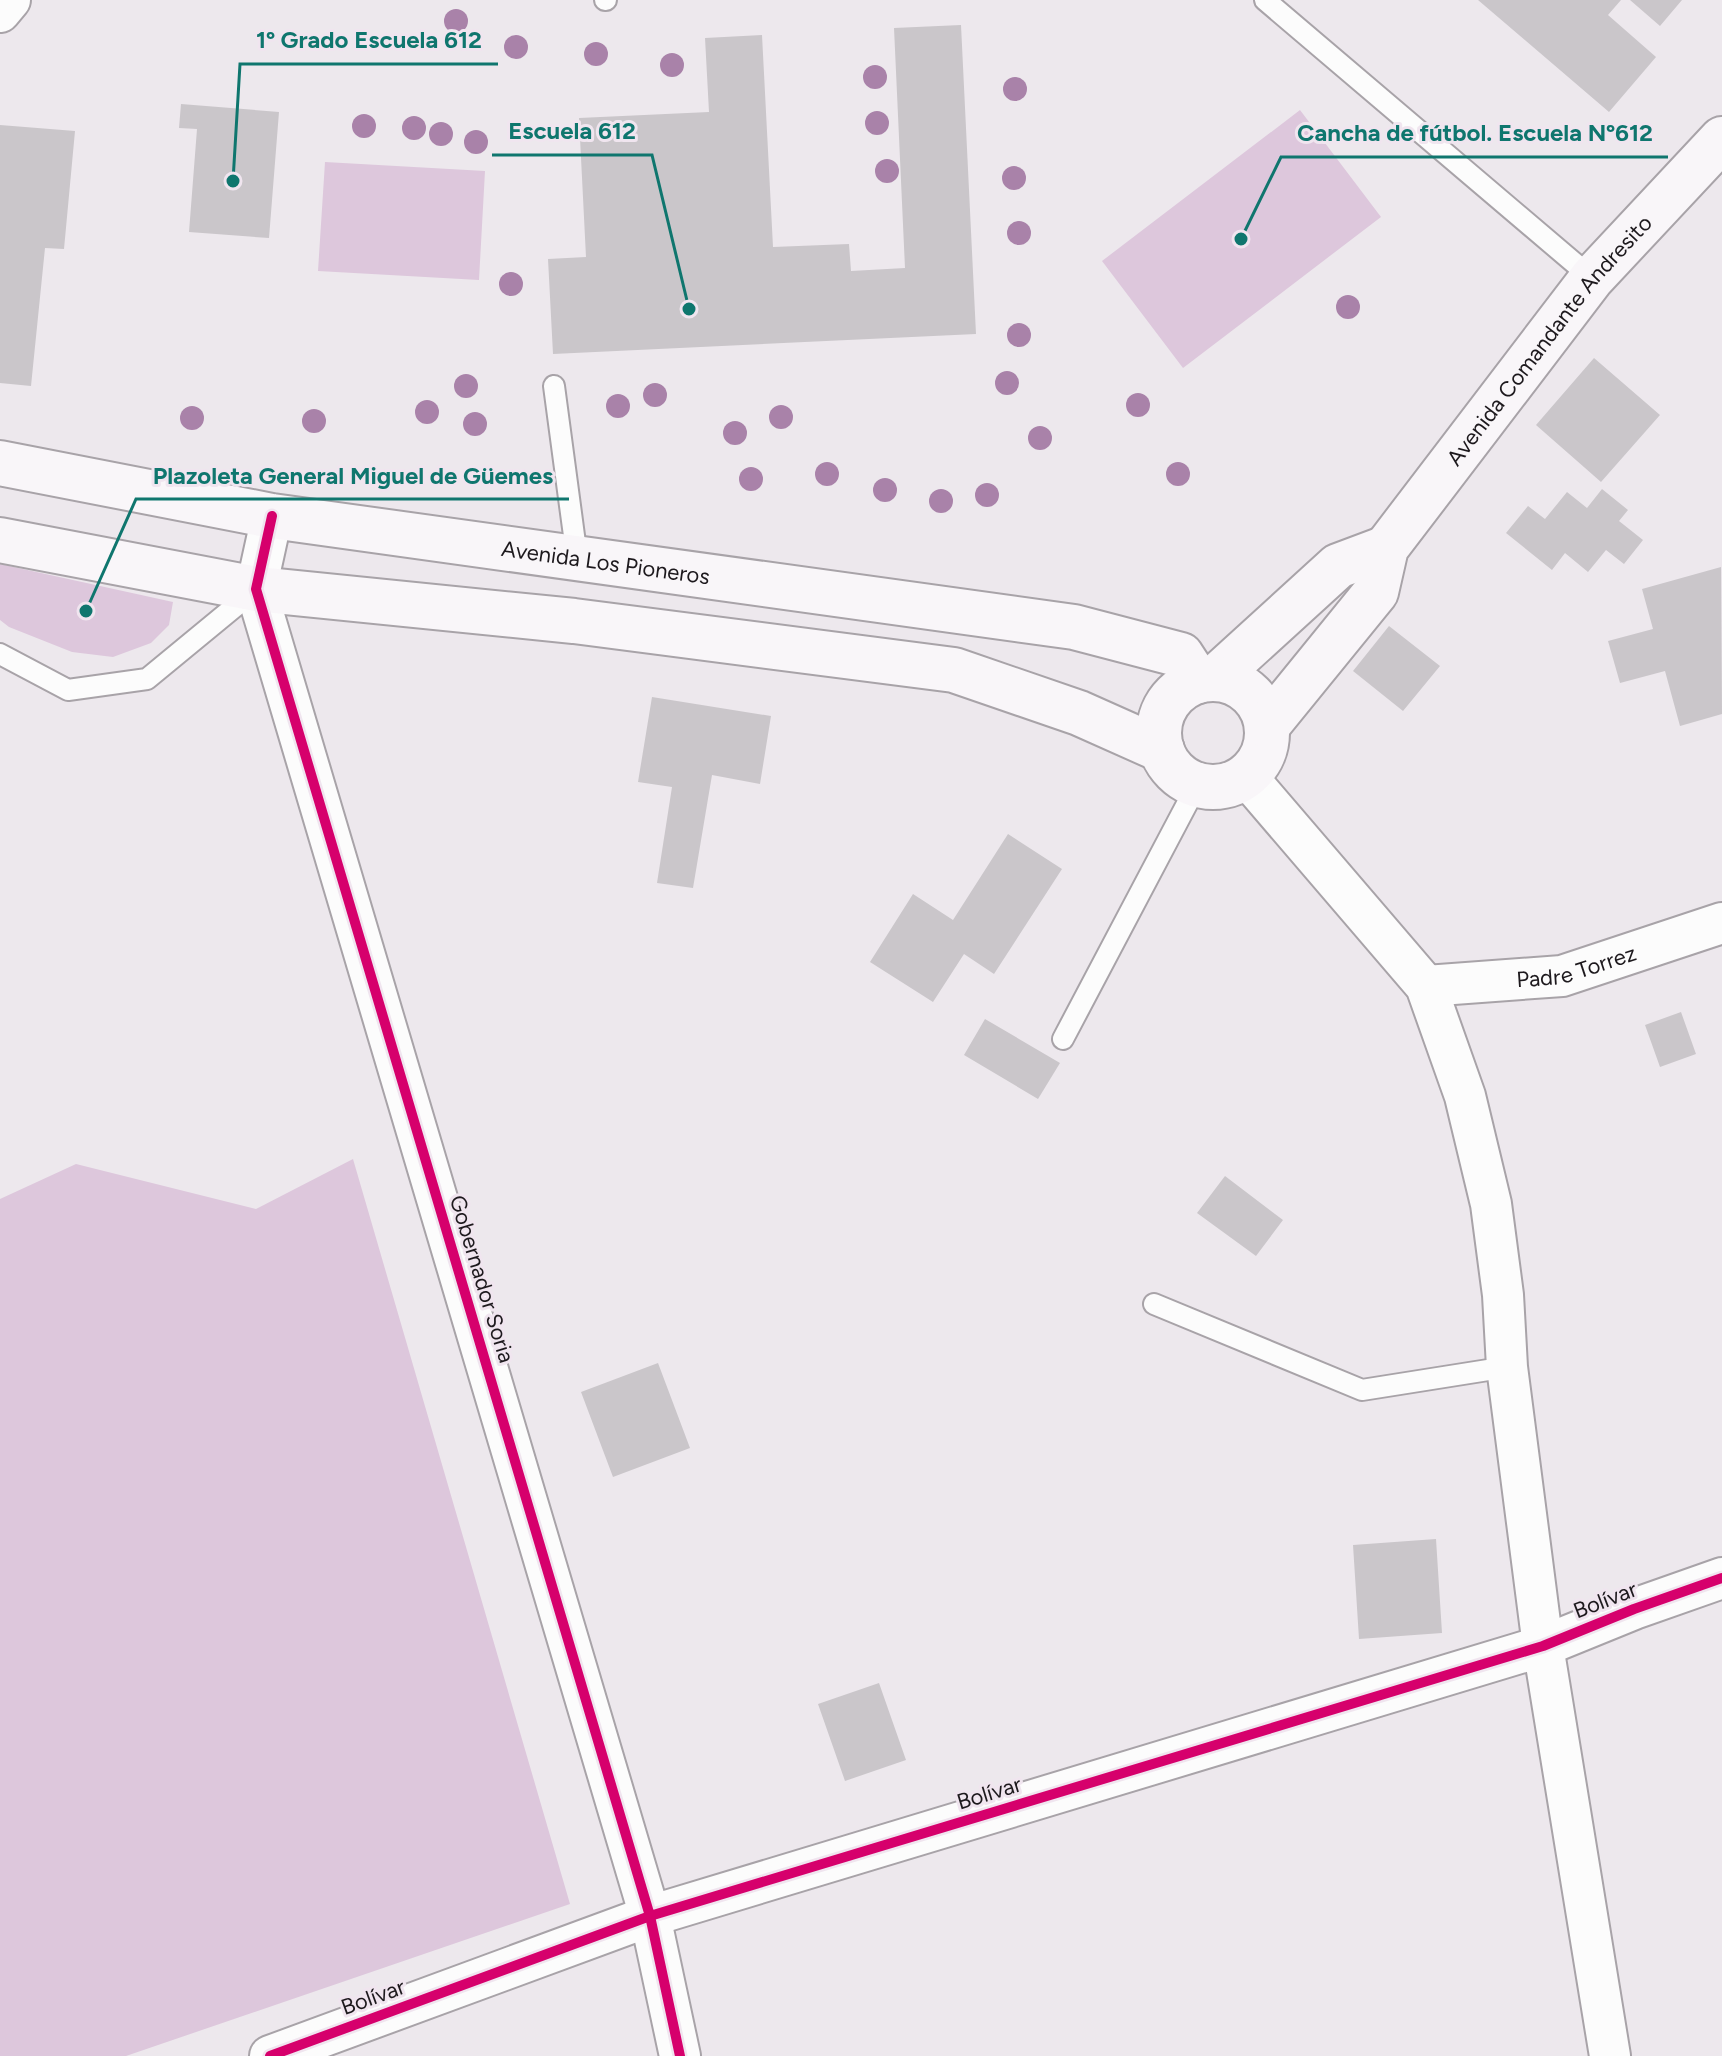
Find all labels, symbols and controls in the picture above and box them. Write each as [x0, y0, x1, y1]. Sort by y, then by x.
callout: 1º Grado Escuela 612 [240, 16, 498, 64]
text: 1º Grado Escuela 612 [256, 25, 482, 54]
callout: Escuela 612 [492, 107, 652, 155]
callout: Cancha de fútbol. Escuela Nº612 [1281, 109, 1668, 157]
text: Escuela 612 [508, 116, 636, 145]
text: Cancha de fútbol. Escuela Nº612 [1297, 118, 1653, 147]
street label: Avenida Comandante Andresito [1440, 209, 1657, 471]
callout: Plazoleta General Miguel de Güemes [136, 451, 569, 499]
text: Plazoleta General Miguel de Güemes [153, 461, 553, 490]
street label: Avenida Los Pioneros [500, 534, 712, 590]
street label: Padre Torrez [1515, 939, 1639, 993]
street label: Gobernador Soria [444, 1192, 520, 1366]
street label: Bolívar [1569, 1575, 1641, 1624]
street label: Bolívar [953, 1770, 1025, 1816]
street label: Bolívar [337, 1973, 409, 2021]

